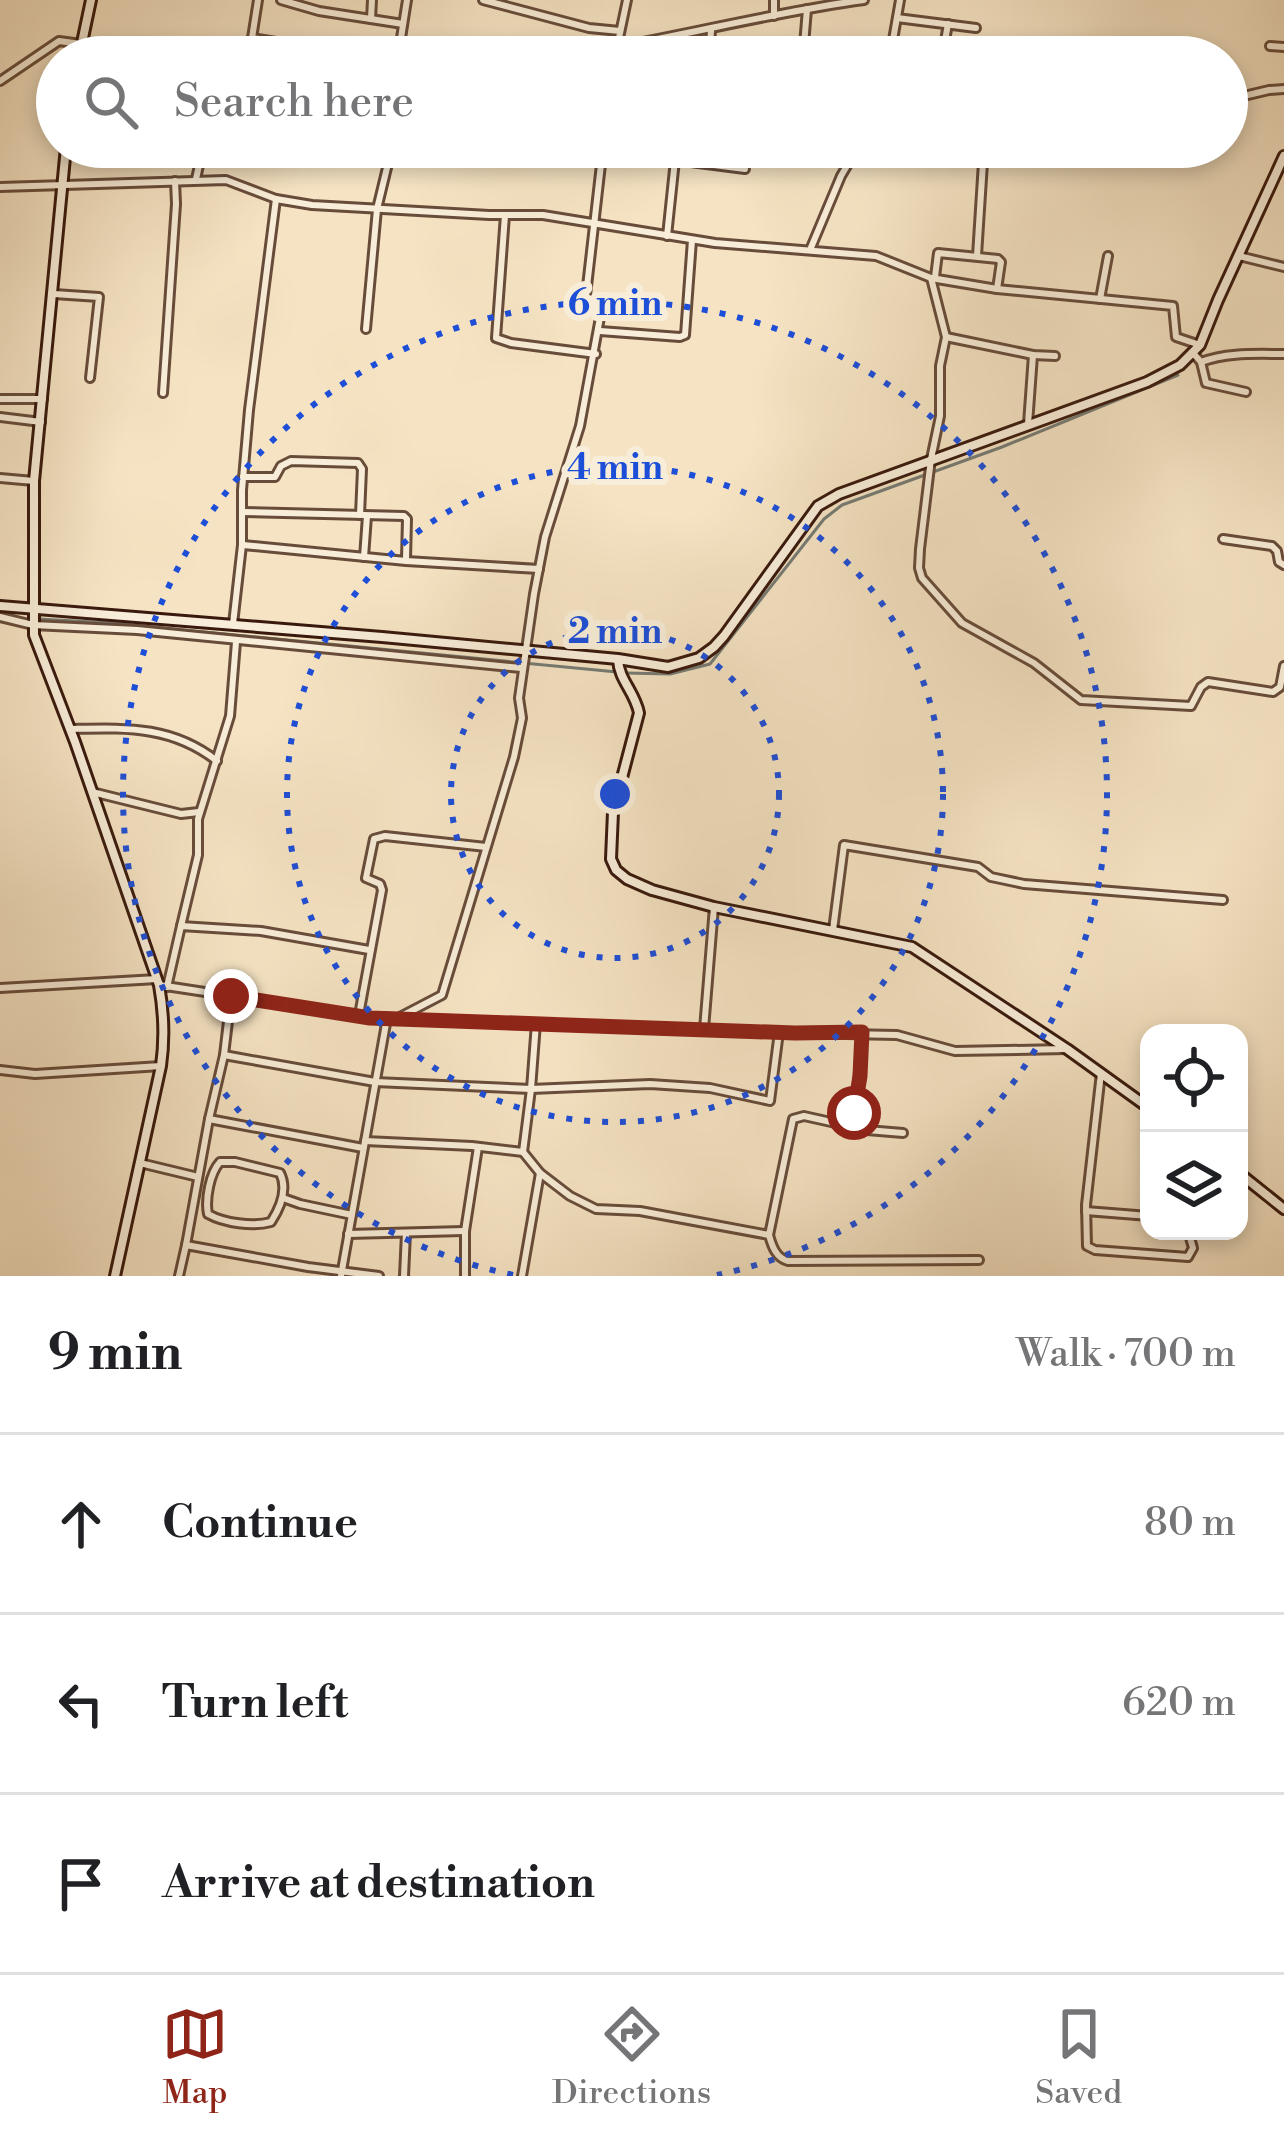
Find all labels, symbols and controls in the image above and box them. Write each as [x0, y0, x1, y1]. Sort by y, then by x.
search box [36, 36, 1248, 168]
icon: search [78, 69, 144, 135]
text: Search here [174, 74, 414, 131]
text: 6 min [568, 282, 662, 327]
text: 4 min [567, 446, 663, 491]
text: 2 min [568, 610, 662, 655]
centre of rings [594, 773, 636, 815]
route end [204, 969, 258, 1023]
map controls [1140, 1024, 1248, 1240]
button: locate [1140, 1024, 1248, 1132]
route start [827, 1086, 881, 1140]
button: layers [1140, 1132, 1248, 1240]
text: 9 min [48, 1322, 182, 1386]
text: Walk · 700 m [1016, 1330, 1236, 1379]
icon: ahead [48, 1491, 114, 1557]
text: Continue [162, 1495, 358, 1552]
text: 80 m [1144, 1499, 1236, 1548]
icon: left [48, 1671, 114, 1737]
text: Turn left [162, 1675, 348, 1732]
text: 620 m [1122, 1679, 1236, 1728]
icon: arrive [48, 1851, 114, 1917]
text: Arrive at destination [162, 1855, 595, 1912]
tab: Map [162, 2001, 228, 2114]
tab: Directions [552, 2001, 711, 2114]
tab: Saved [1035, 2001, 1122, 2114]

